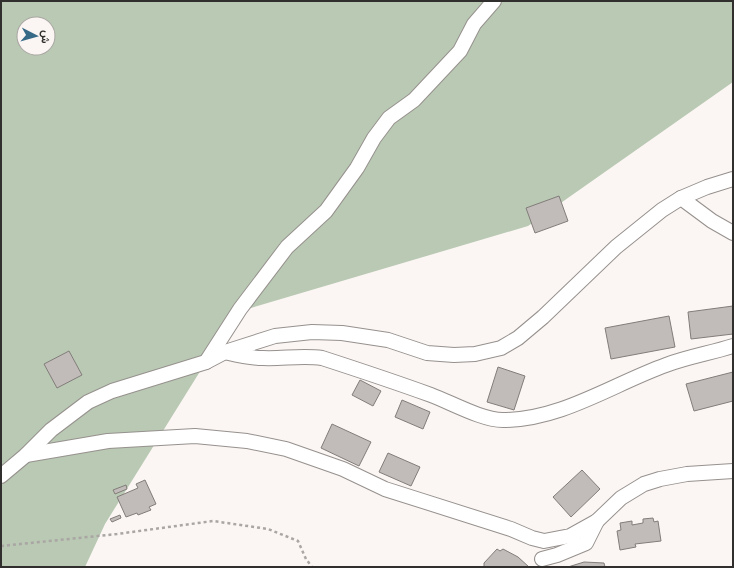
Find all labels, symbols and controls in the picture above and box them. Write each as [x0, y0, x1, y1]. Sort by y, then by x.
north arrow [16, 16, 56, 56]
text: ش [38, 30, 53, 44]

